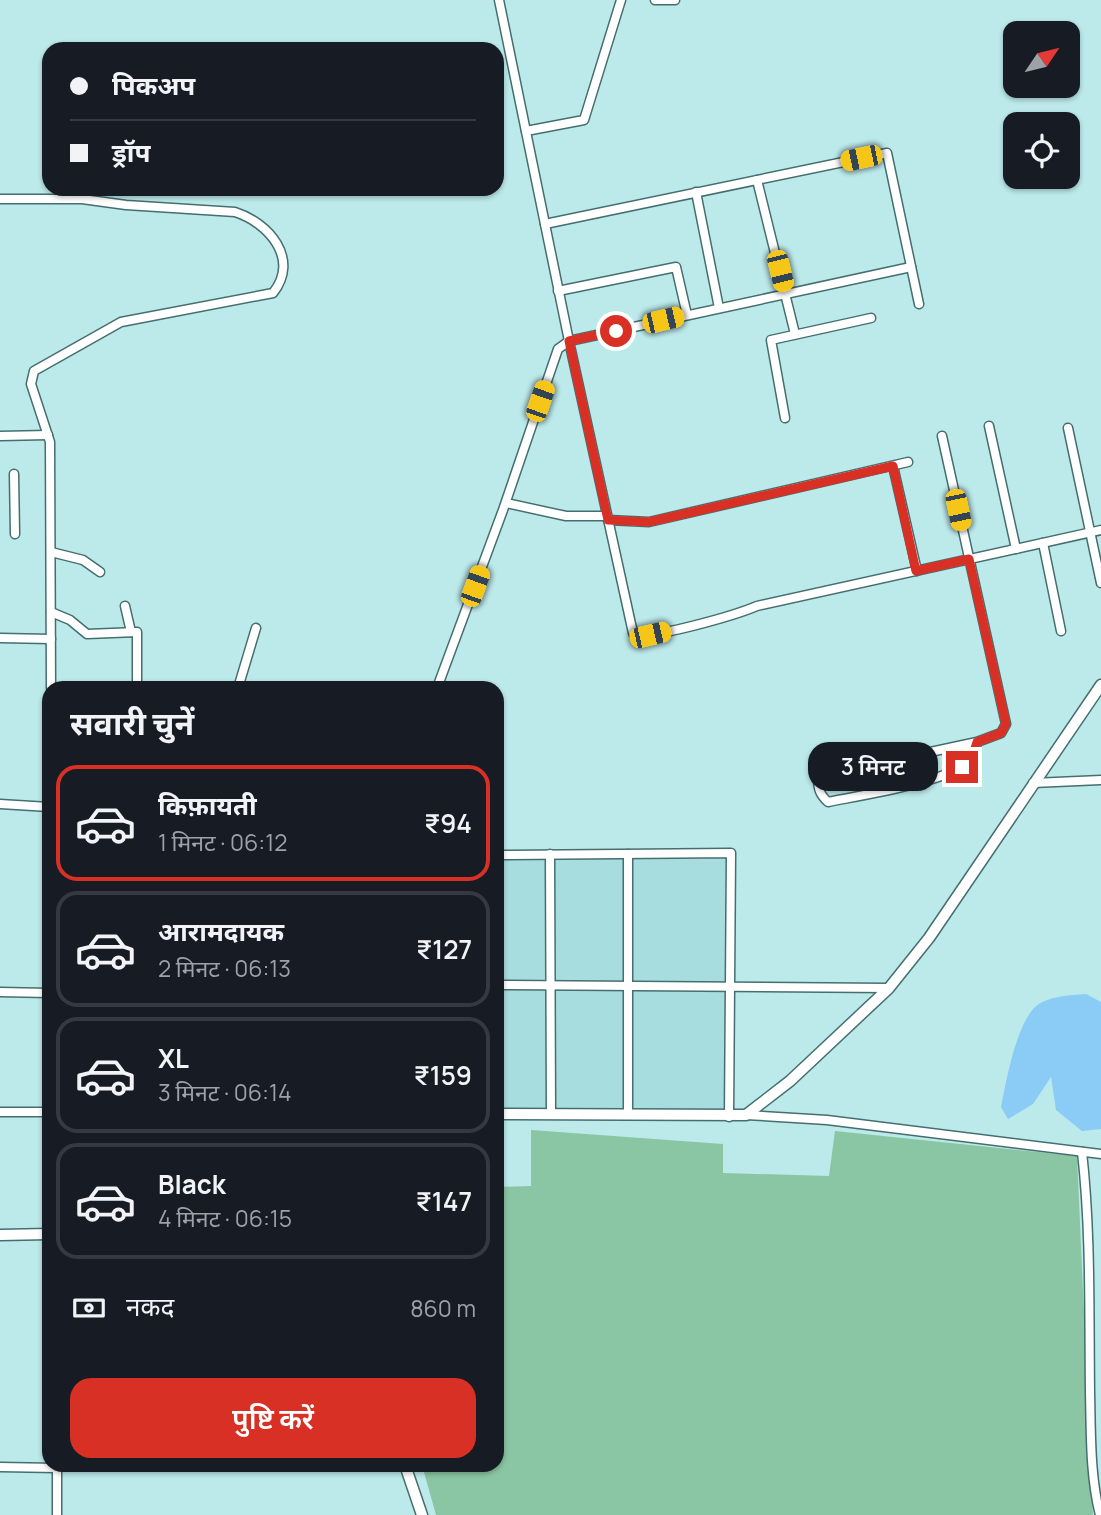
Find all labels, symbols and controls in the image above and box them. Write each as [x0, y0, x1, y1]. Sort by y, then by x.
north arrow [1003, 21, 1080, 98]
map controls [1003, 21, 1080, 189]
text: पिकअप [112, 67, 195, 103]
button: locate [1003, 112, 1080, 189]
text: ड्रॉप [112, 134, 150, 170]
car [839, 143, 884, 173]
car [765, 248, 796, 294]
car [641, 305, 686, 335]
route start [600, 315, 632, 347]
car [524, 378, 557, 424]
car [944, 487, 973, 533]
car [458, 563, 493, 609]
car [628, 620, 673, 650]
text: सवारी चुनें [70, 701, 194, 745]
callout: 3 मिनट [808, 742, 937, 792]
text: 3 मिनट [841, 750, 905, 782]
route end [946, 751, 978, 783]
text: किफ़ायती [158, 787, 257, 823]
icon: car [74, 792, 137, 855]
text: ₹94 [424, 805, 472, 841]
text: 1 मिनट · 06:12 [158, 826, 287, 858]
text: आरामदायक [158, 913, 284, 949]
icon: car [74, 918, 137, 981]
text: ₹127 [416, 931, 472, 967]
text: 2 मिनट · 06:13 [158, 952, 291, 984]
text: XL [158, 1040, 189, 1076]
icon: car [74, 1044, 137, 1107]
text: ₹159 [414, 1057, 472, 1093]
text: 3 मिनट · 06:14 [158, 1076, 292, 1108]
text: Black [158, 1166, 226, 1202]
icon: car [74, 1170, 137, 1233]
text: ₹147 [416, 1183, 472, 1219]
text: 4 मिनट · 06:15 [158, 1202, 292, 1234]
text: नकद [126, 1288, 174, 1324]
icon: cash [70, 1289, 108, 1327]
text: 860 m [410, 1292, 476, 1324]
button: पुष्टि करें [70, 1378, 476, 1458]

